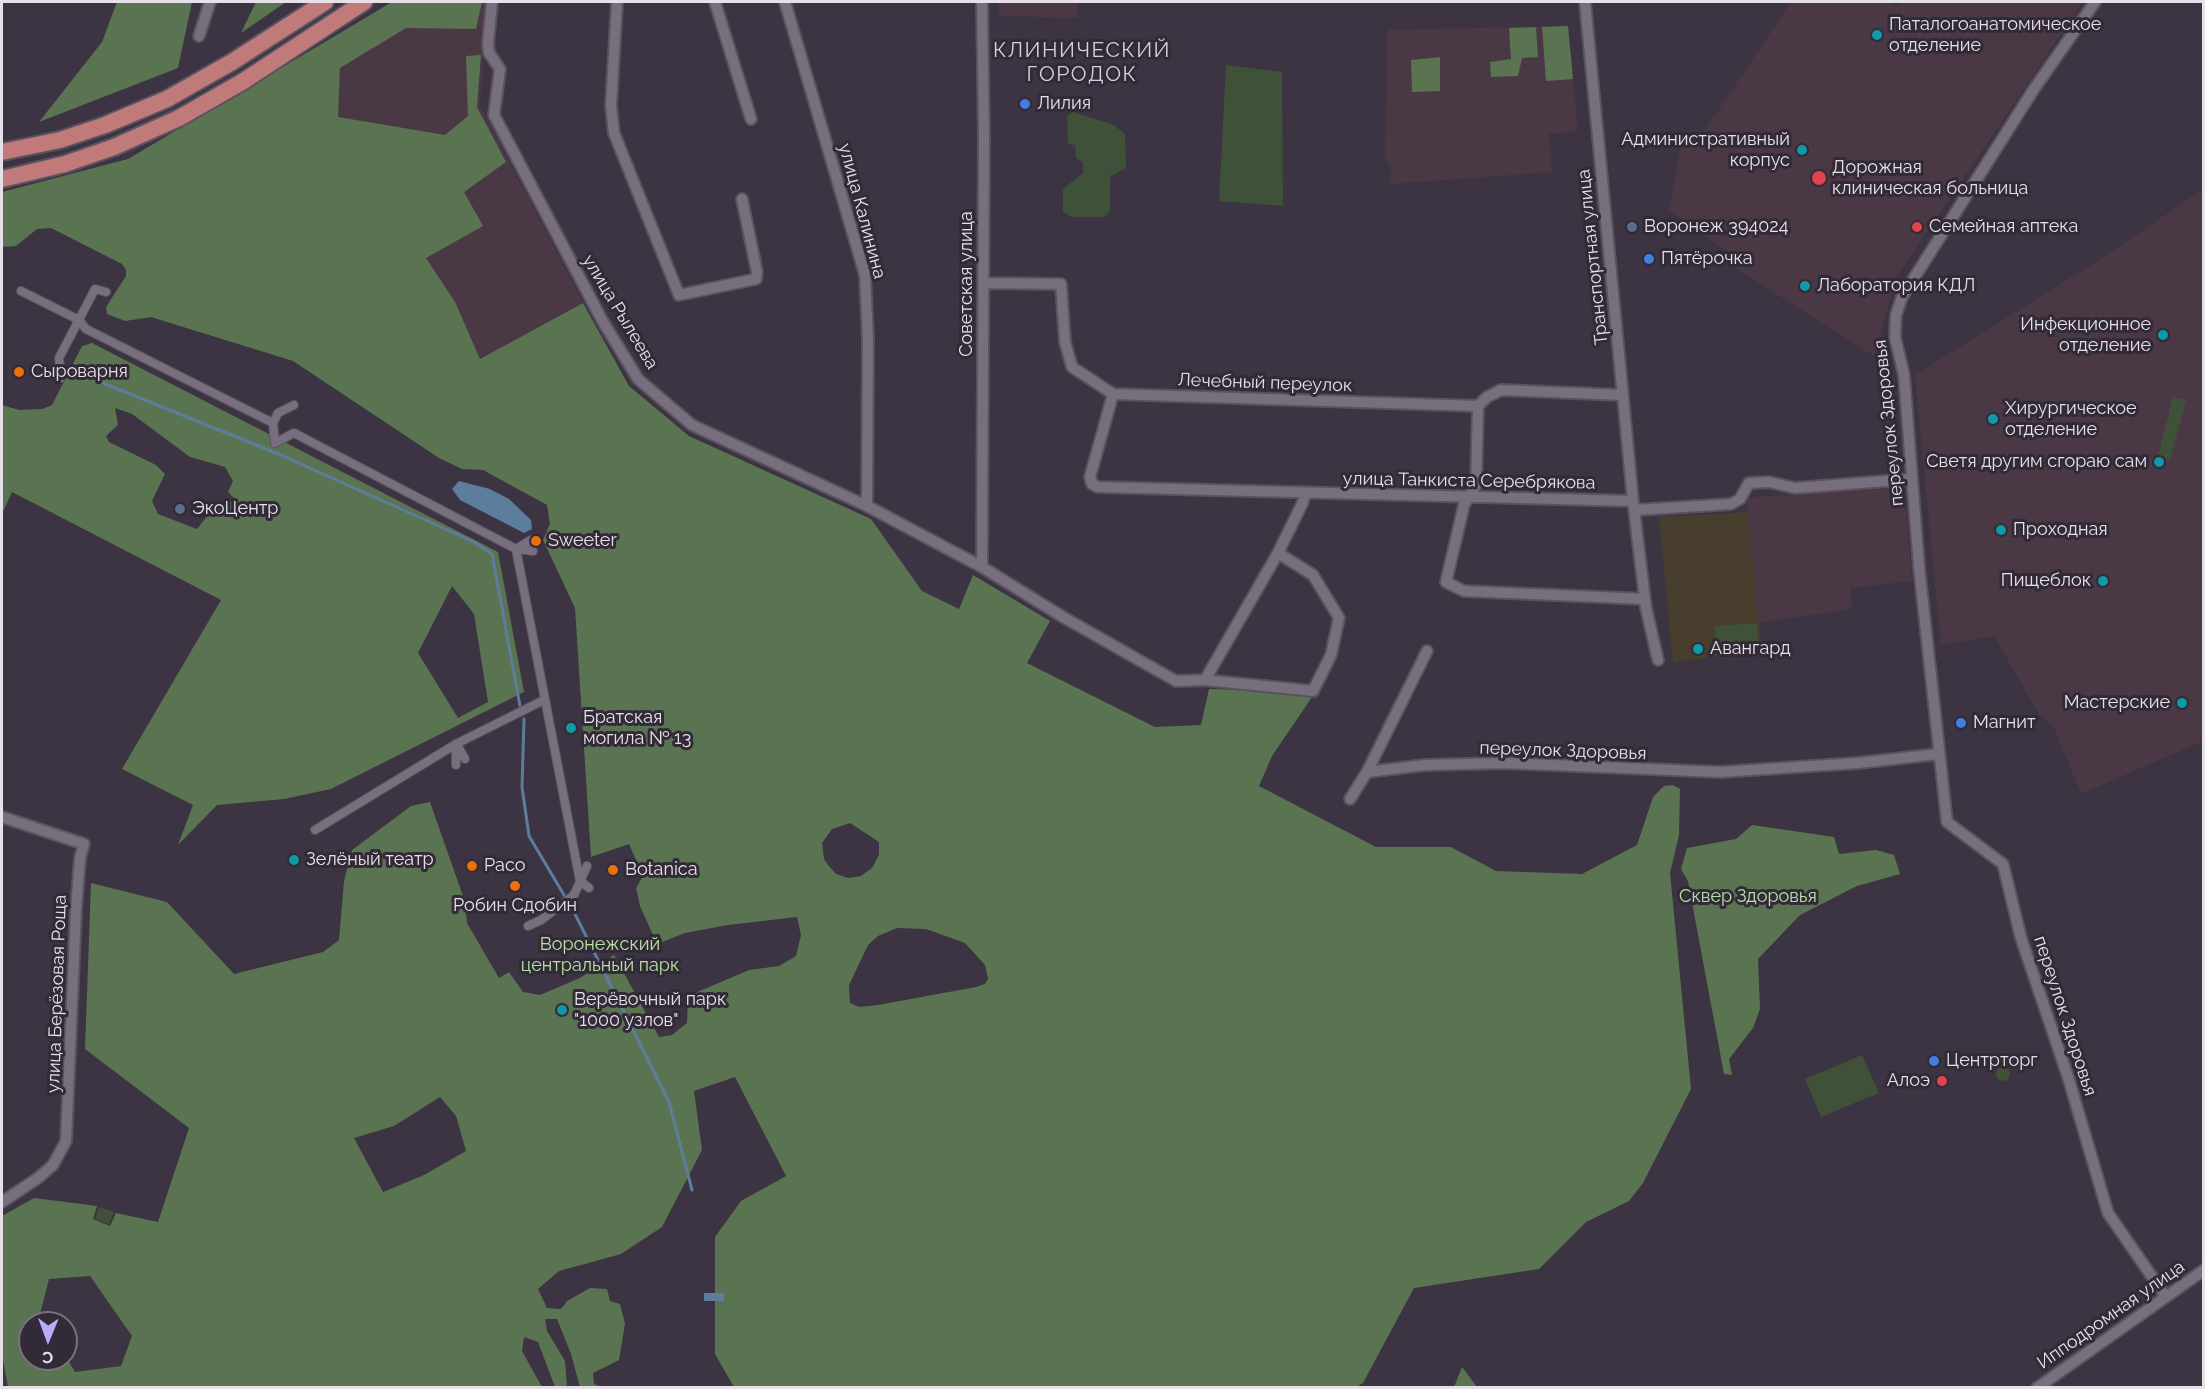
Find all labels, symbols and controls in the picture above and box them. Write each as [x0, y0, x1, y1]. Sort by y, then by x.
place label: Паталогоанатомическое отделение [1889, 14, 2101, 57]
marker: Паталогоанатомическое отделение [1870, 28, 1884, 42]
district label: КЛИНИЧЕСКИЙ ГОРОДОК [993, 38, 1171, 88]
place label: Лилия [1037, 93, 1091, 115]
marker: Лилия [1018, 97, 1032, 111]
place label: Административный корпус [1621, 129, 1790, 172]
street label: улица Калинина [834, 141, 890, 281]
marker: Административный корпус [1795, 143, 1809, 157]
place label: Дорожная клиническая больница [1832, 157, 2028, 200]
street label: Транспортная улица [1573, 168, 1613, 346]
marker: Дорожная клиническая больница [1810, 169, 1828, 187]
street label: Советская улица [956, 211, 978, 357]
place label: Воронеж 394024 [1644, 216, 1789, 238]
place label: Семейная аптека [1929, 216, 2078, 238]
marker: Воронеж 394024 [1625, 220, 1639, 234]
marker: Семейная аптека [1910, 220, 1924, 234]
place label: Пятёрочка [1661, 248, 1753, 270]
street label: улица Рылеева [577, 251, 663, 373]
marker: Пятёрочка [1642, 252, 1656, 266]
place label: Лаборатория КДЛ [1817, 275, 1975, 297]
marker: Лаборатория КДЛ [1798, 279, 1812, 293]
place label: Инфекционное отделение [2020, 314, 2151, 356]
marker: Инфекционное отделение [2156, 328, 2170, 342]
street label: переулок Здоровья [1870, 339, 1908, 507]
place label: Сыроварня [31, 361, 128, 383]
marker: Сыроварня [12, 365, 26, 379]
street label: Лечебный переулок [1177, 369, 1353, 397]
place label: Хирургическое отделение [2005, 398, 2137, 440]
marker: Хирургическое отделение [1986, 412, 2000, 426]
place label: Светя другим сгораю сам [1926, 451, 2147, 473]
marker: Светя другим сгораю сам [2152, 455, 2166, 469]
street label: улица Танкиста Серебрякова [1342, 468, 1596, 494]
place label: ЭкоЦентр [192, 498, 278, 520]
marker: ЭкоЦентр [173, 502, 187, 516]
place label: Проходная [2013, 519, 2108, 541]
marker: Проходная [1994, 523, 2008, 537]
place label: Sweeter [548, 530, 617, 552]
marker: Sweeter [529, 534, 543, 548]
place label: Пищеблок [2001, 570, 2091, 592]
marker: Пищеблок [2096, 574, 2110, 588]
place label: Авангард [1710, 638, 1791, 660]
marker: Авангард [1691, 642, 1705, 656]
place label: Мастерские [2064, 692, 2170, 714]
marker: Мастерские [2175, 696, 2189, 710]
place label: Братская могила № 13 [583, 707, 691, 750]
place label: Магнит [1973, 712, 2036, 734]
marker: Магнит [1954, 716, 1968, 730]
marker: Братская могила № 13 [564, 721, 578, 735]
street label: переулок Здоровья [1479, 737, 1647, 765]
place label: Зелёный театр [306, 849, 434, 871]
marker: Зелёный театр [287, 853, 301, 867]
place label: Paco [484, 855, 525, 877]
marker: Paco [465, 859, 479, 873]
place label: Botanica [625, 859, 698, 881]
marker: Botanica [606, 863, 620, 877]
marker: Робин Сдобин [508, 879, 522, 893]
park label: Сквер Здоровья [1679, 886, 1817, 908]
street label: улица Берёзовая Роща [43, 895, 71, 1093]
place label: Робин Сдобин [453, 895, 577, 917]
street label: переулок Здоровья [2029, 933, 2101, 1099]
park label: Воронежский центральный парк [521, 934, 679, 976]
place label: Верёвочный парк "1000 узлов" [574, 989, 726, 1032]
marker: Верёвочный парк "1000 узлов" [555, 1003, 569, 1017]
place label: Центрторг [1946, 1050, 2038, 1072]
marker: Центрторг [1927, 1054, 1941, 1068]
place label: Алоэ [1887, 1070, 1930, 1092]
marker: Алоэ [1935, 1074, 1949, 1088]
street label: Ипподромная улица [2033, 1256, 2189, 1374]
north arrow [18, 1311, 78, 1371]
text: С [42, 1348, 53, 1367]

